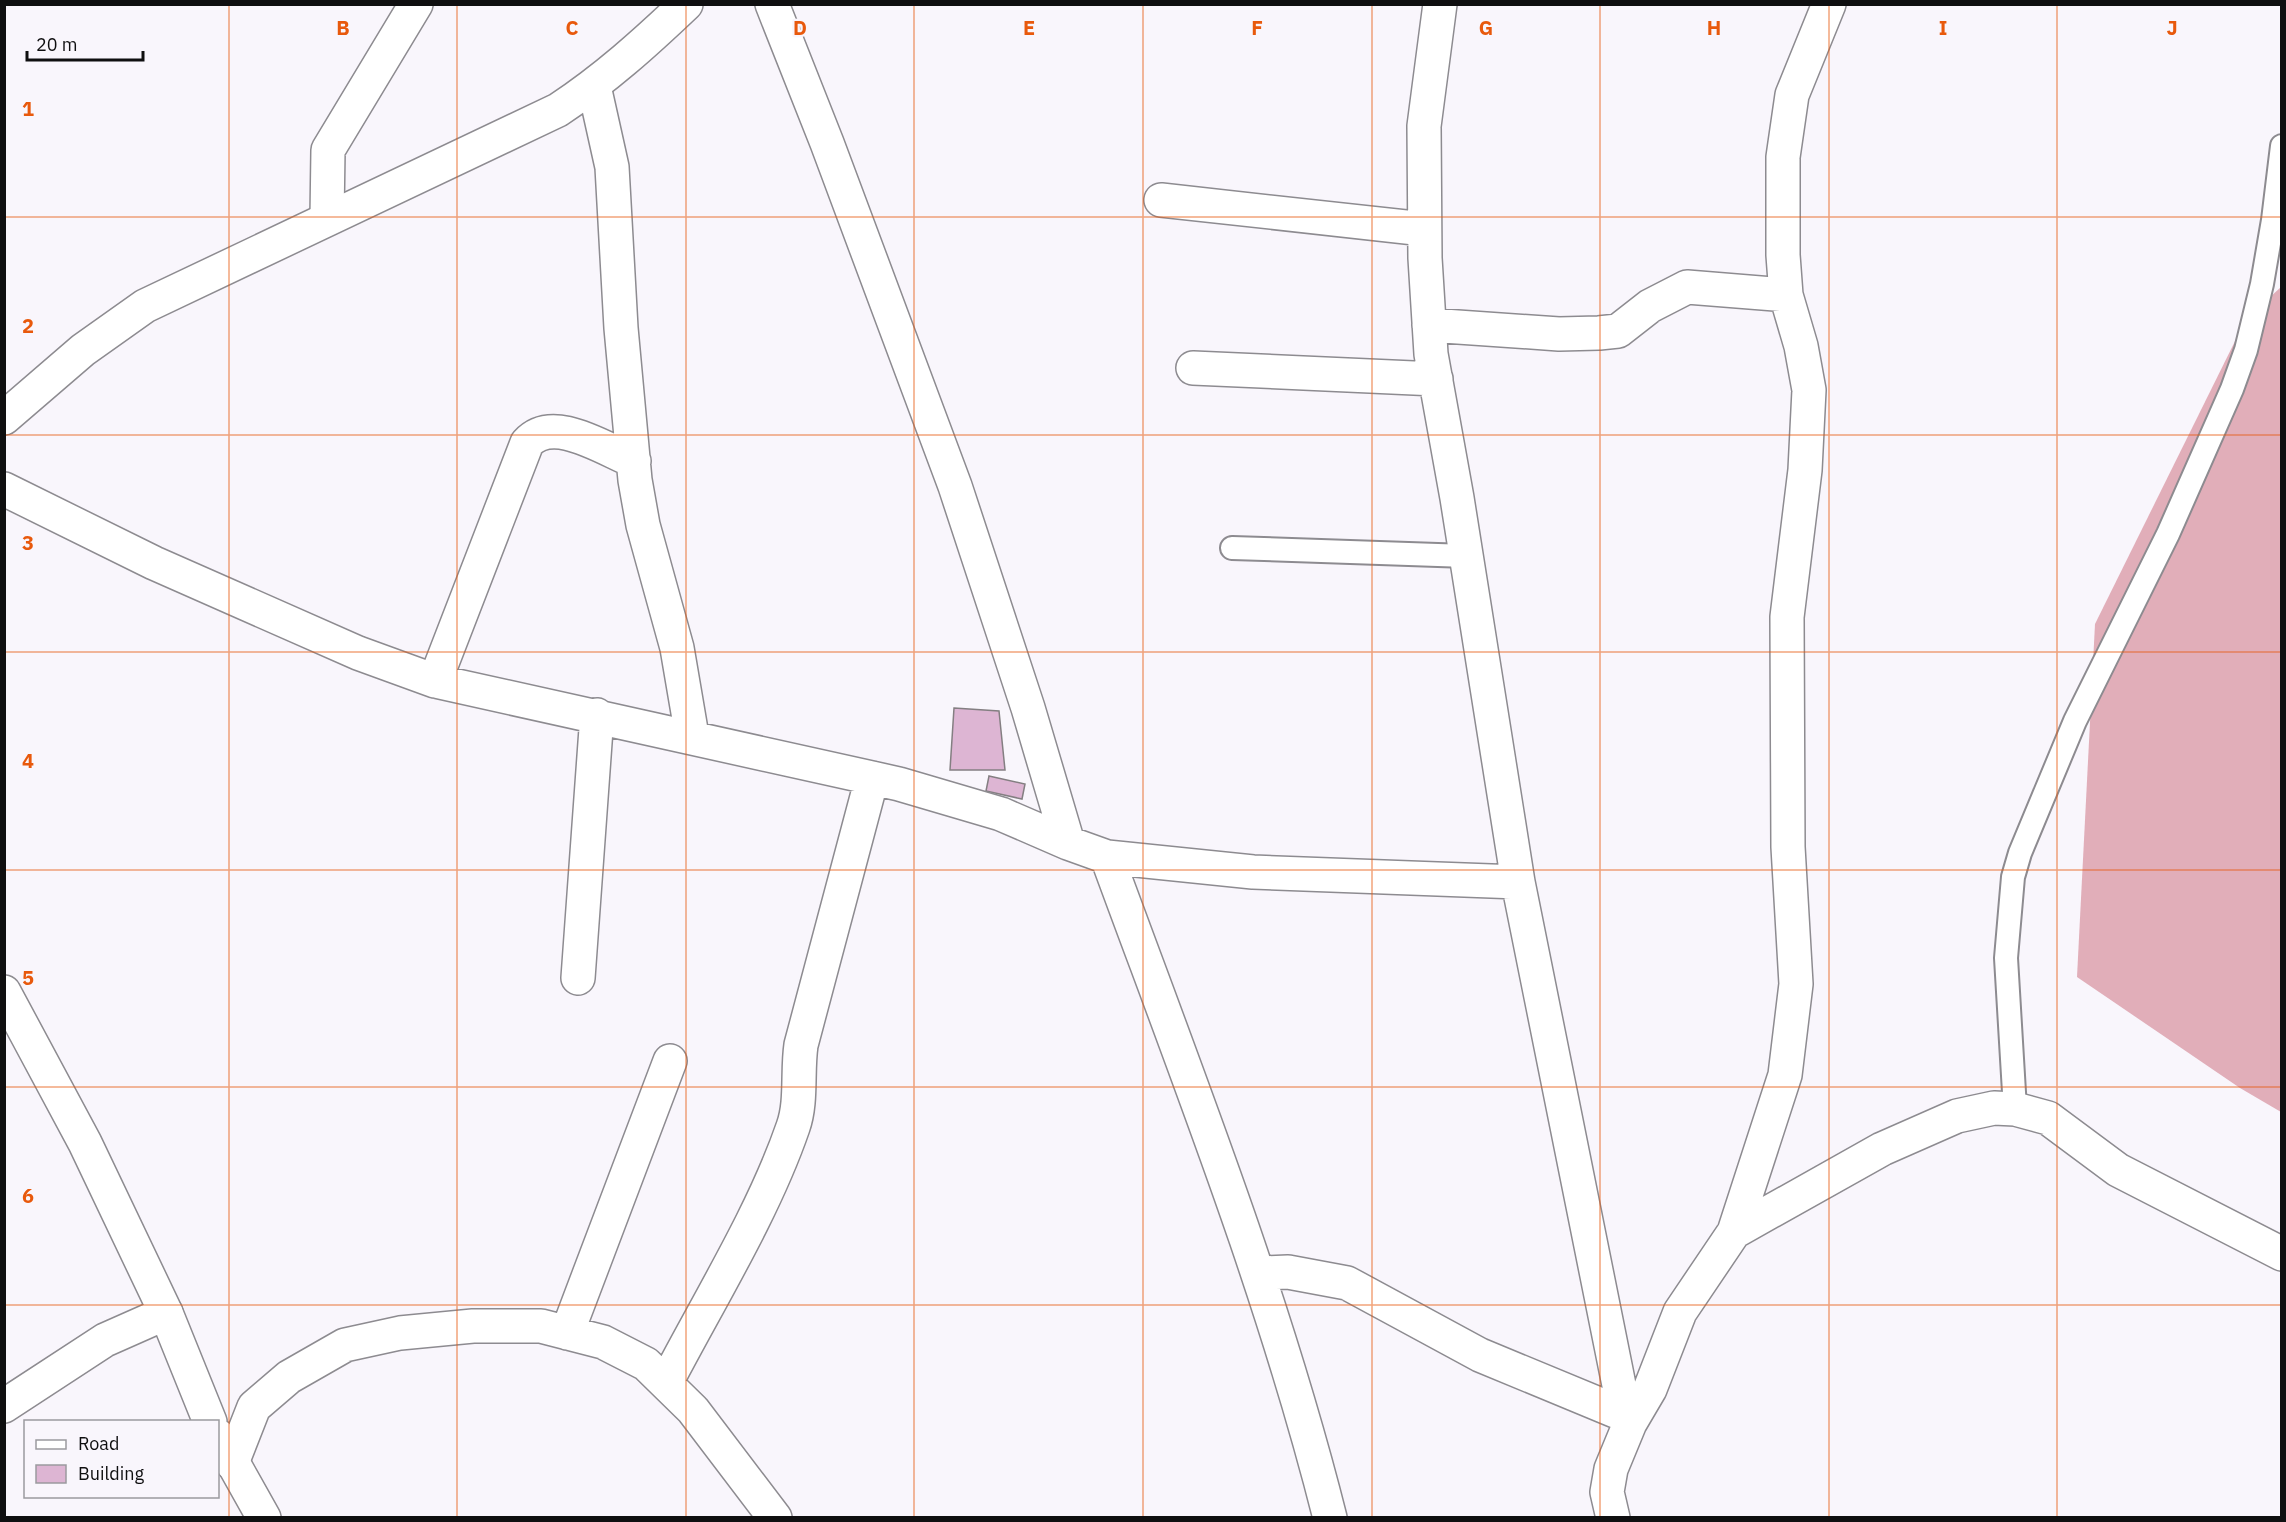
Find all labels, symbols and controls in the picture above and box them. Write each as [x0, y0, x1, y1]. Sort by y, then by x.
text: B [336, 14, 350, 41]
text: C [565, 14, 579, 41]
text: D [793, 14, 807, 41]
text: E [1023, 14, 1035, 41]
text: F [1251, 14, 1263, 41]
text: G [1479, 14, 1493, 41]
text: H [1707, 14, 1721, 41]
text: I [1939, 14, 1947, 41]
text: J [2166, 14, 2178, 41]
scale bar [27, 24, 142, 62]
text: 20 m [36, 33, 78, 56]
text: 1 [22, 95, 34, 122]
text: 2 [22, 312, 34, 339]
text: 3 [22, 529, 34, 556]
text: 4 [22, 747, 34, 774]
text: 5 [22, 964, 34, 991]
text: 6 [22, 1182, 34, 1209]
legend [24, 1420, 219, 1498]
text: Road [78, 1432, 119, 1455]
text: Building [78, 1462, 145, 1485]

